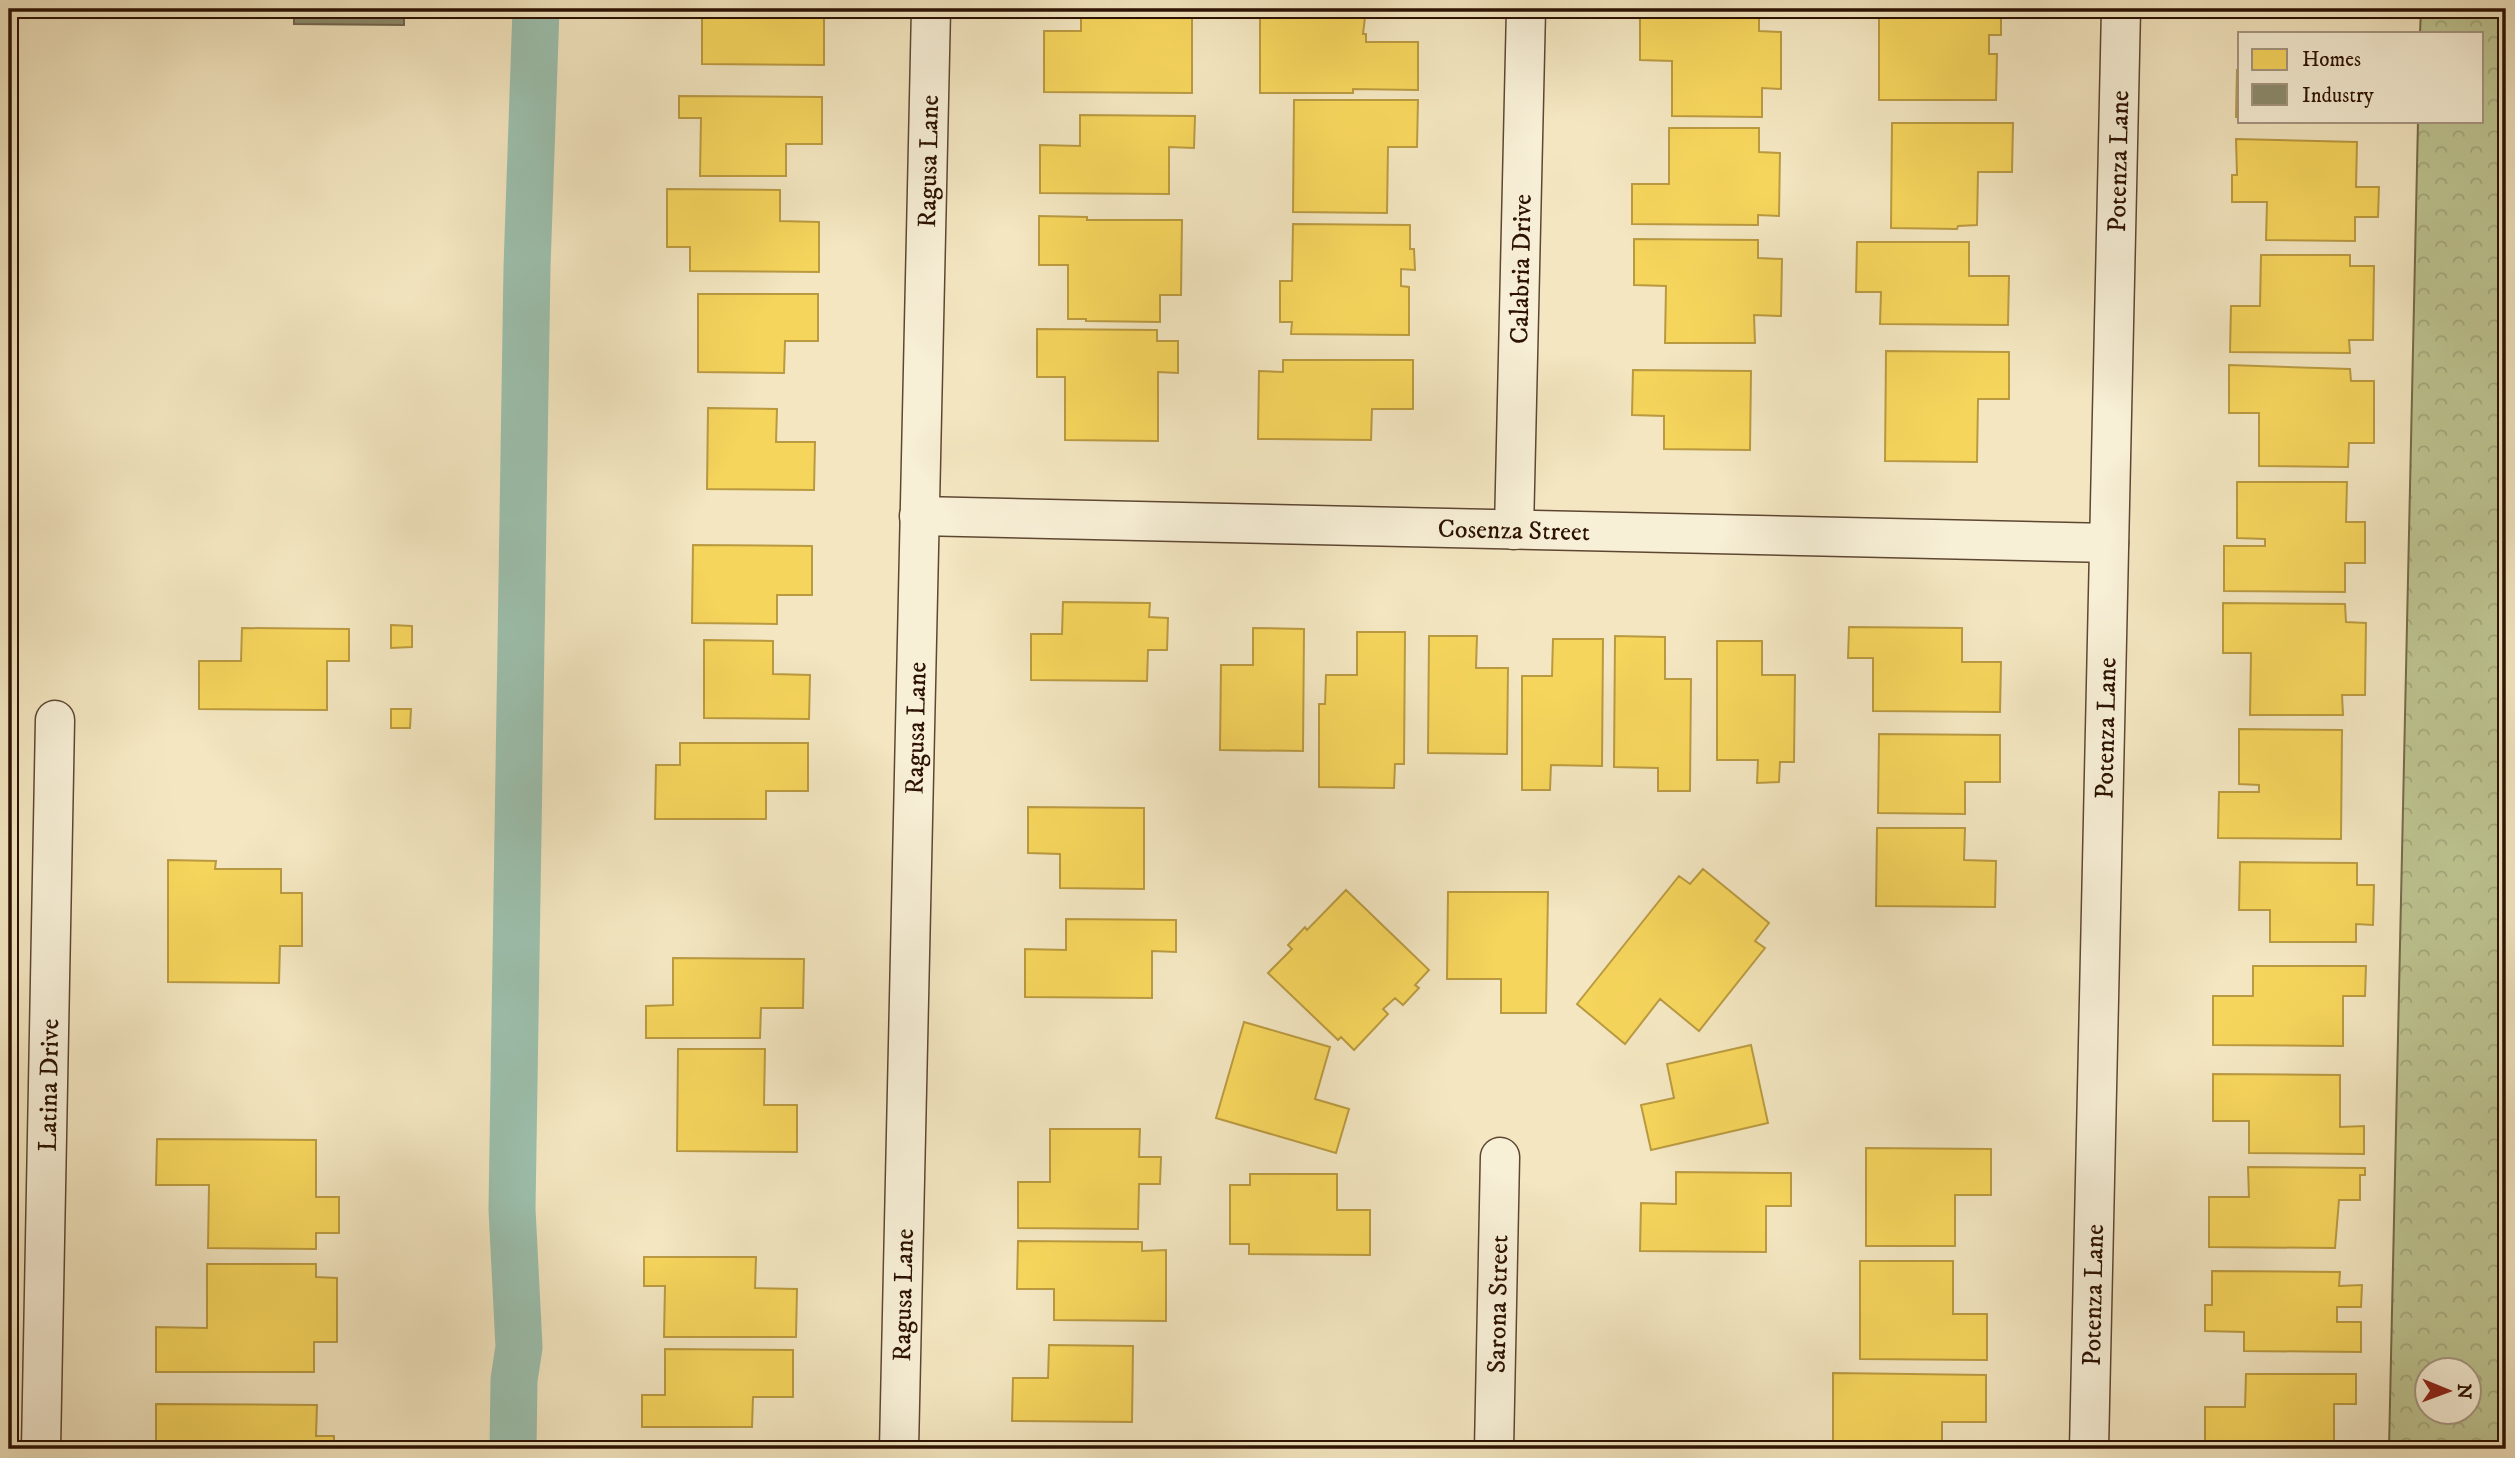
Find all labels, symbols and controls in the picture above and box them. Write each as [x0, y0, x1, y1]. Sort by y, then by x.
legend [2238, 32, 2484, 122]
text: Homes [2302, 47, 2361, 73]
text: Industry [2302, 83, 2375, 109]
street label: Potenza Lane [2101, 90, 2137, 233]
street label: Ragusa Lane [911, 95, 947, 228]
street label: Calabria Drive [1503, 194, 1540, 345]
street label: Cosenza Street [1437, 513, 1590, 549]
street label: Potenza Lane [2088, 657, 2125, 800]
street label: Ragusa Lane [899, 661, 934, 795]
street label: Latina Drive [32, 1018, 67, 1152]
street label: Potenza Lane [2076, 1224, 2112, 1366]
street label: Ragusa Lane [886, 1228, 922, 1362]
street label: Sarona Street [1481, 1234, 1516, 1374]
north arrow [2414, 1356, 2484, 1426]
text: N [2452, 1383, 2475, 1400]

